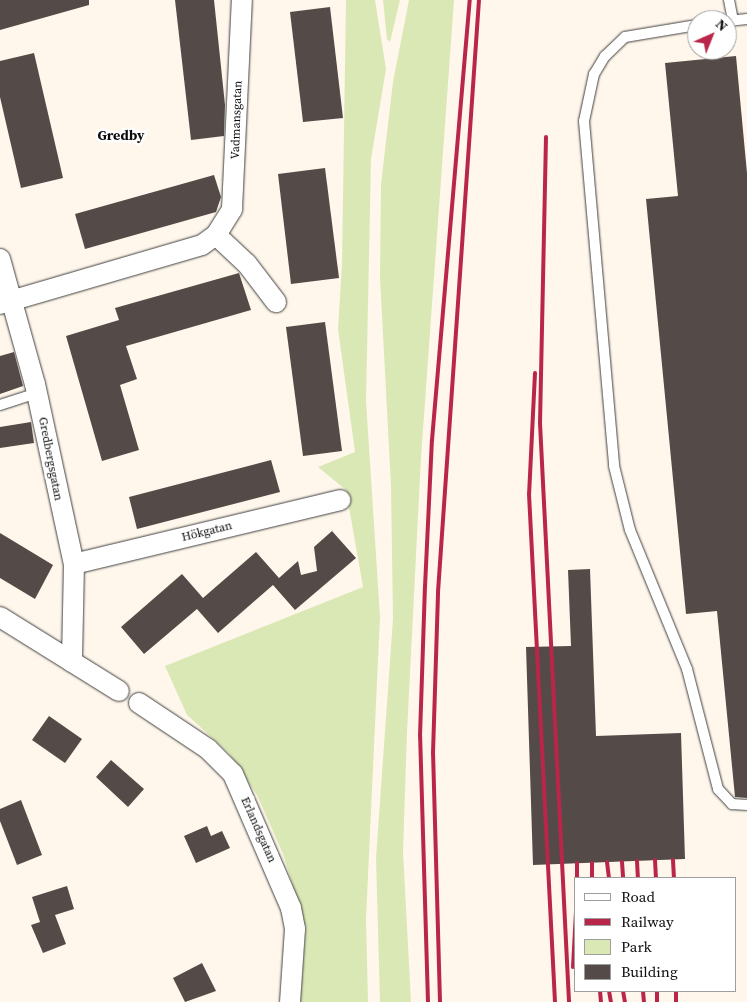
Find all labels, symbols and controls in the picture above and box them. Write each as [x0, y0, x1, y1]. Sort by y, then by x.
north arrow [687, 10, 737, 60]
text: N [711, 14, 732, 36]
street label: Vadmansgatan [228, 80, 246, 160]
district label: Gredby [97, 127, 145, 143]
street label: Gredbergsgatan [35, 416, 65, 502]
street label: Hökgatan [180, 519, 234, 545]
street label: Erlandsgatan [237, 795, 279, 865]
legend [574, 877, 737, 992]
text: Road [621, 886, 655, 907]
text: Railway [621, 911, 674, 932]
text: Park [621, 936, 652, 957]
text: Building [621, 961, 678, 982]

